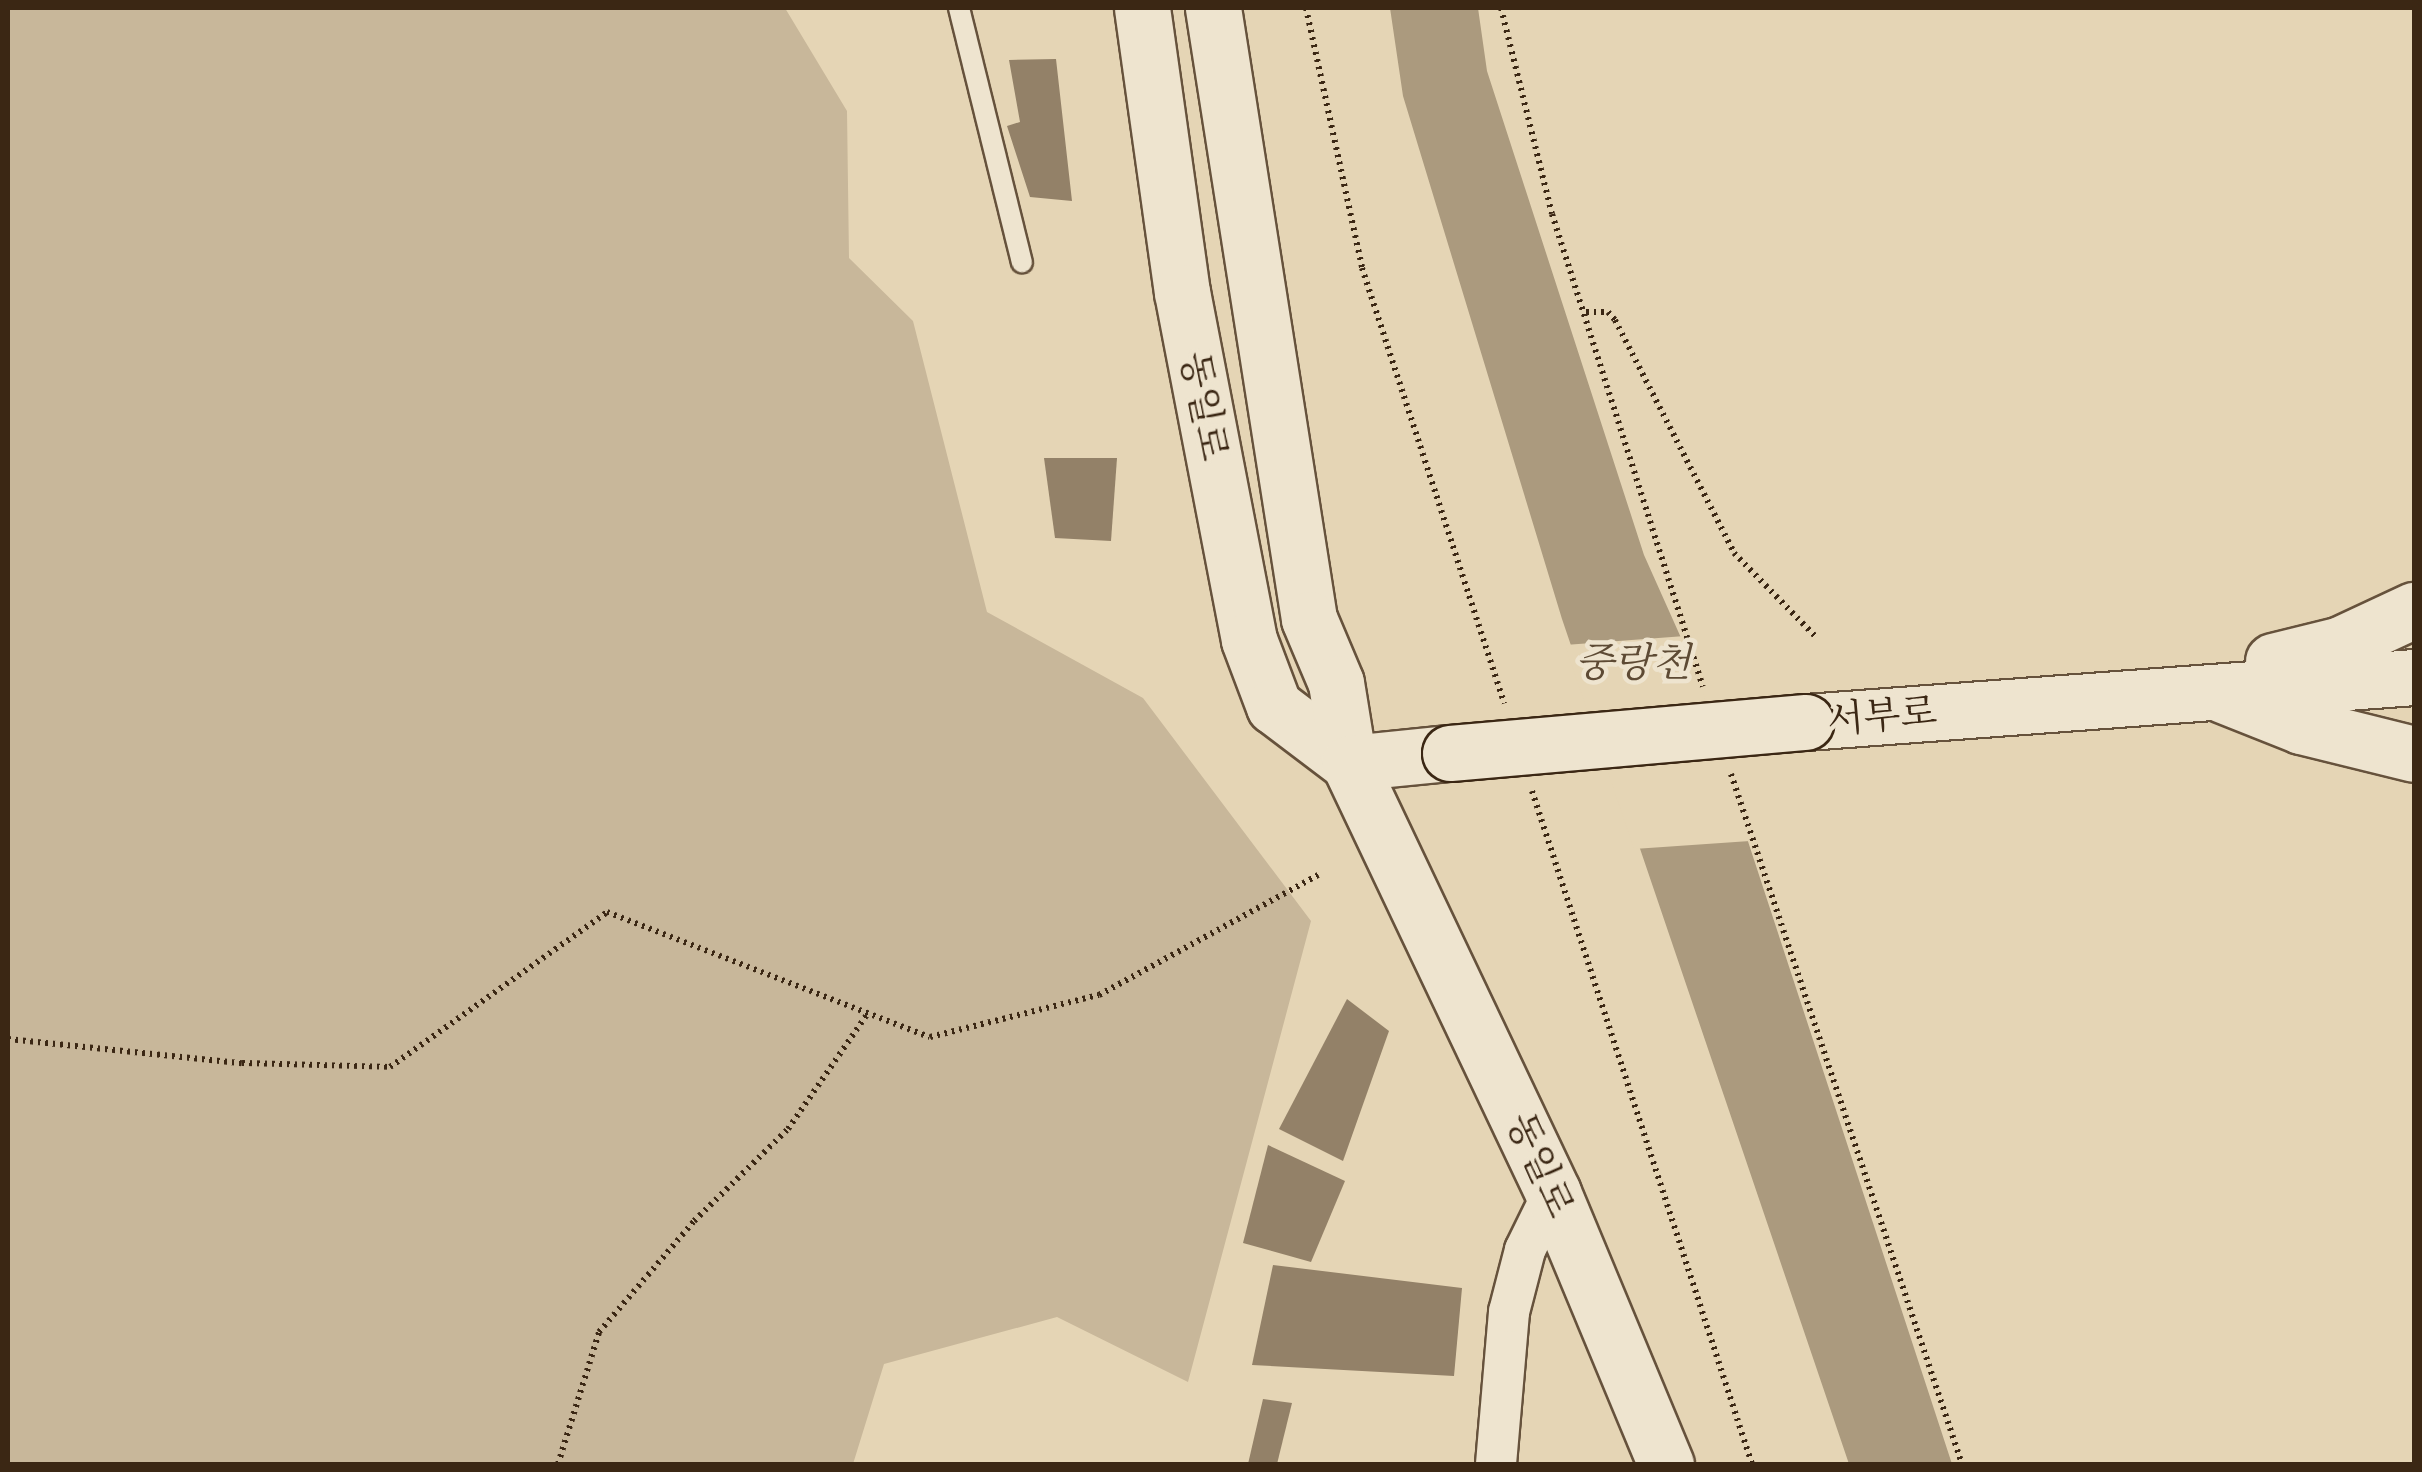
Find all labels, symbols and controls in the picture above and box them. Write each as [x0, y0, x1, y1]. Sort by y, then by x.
street label: 동일로 [1171, 348, 1237, 464]
water label: 중랑천 [1575, 639, 1691, 687]
street label: 서부로 [1825, 688, 1939, 744]
street label: 동일로 [1497, 1105, 1583, 1225]

